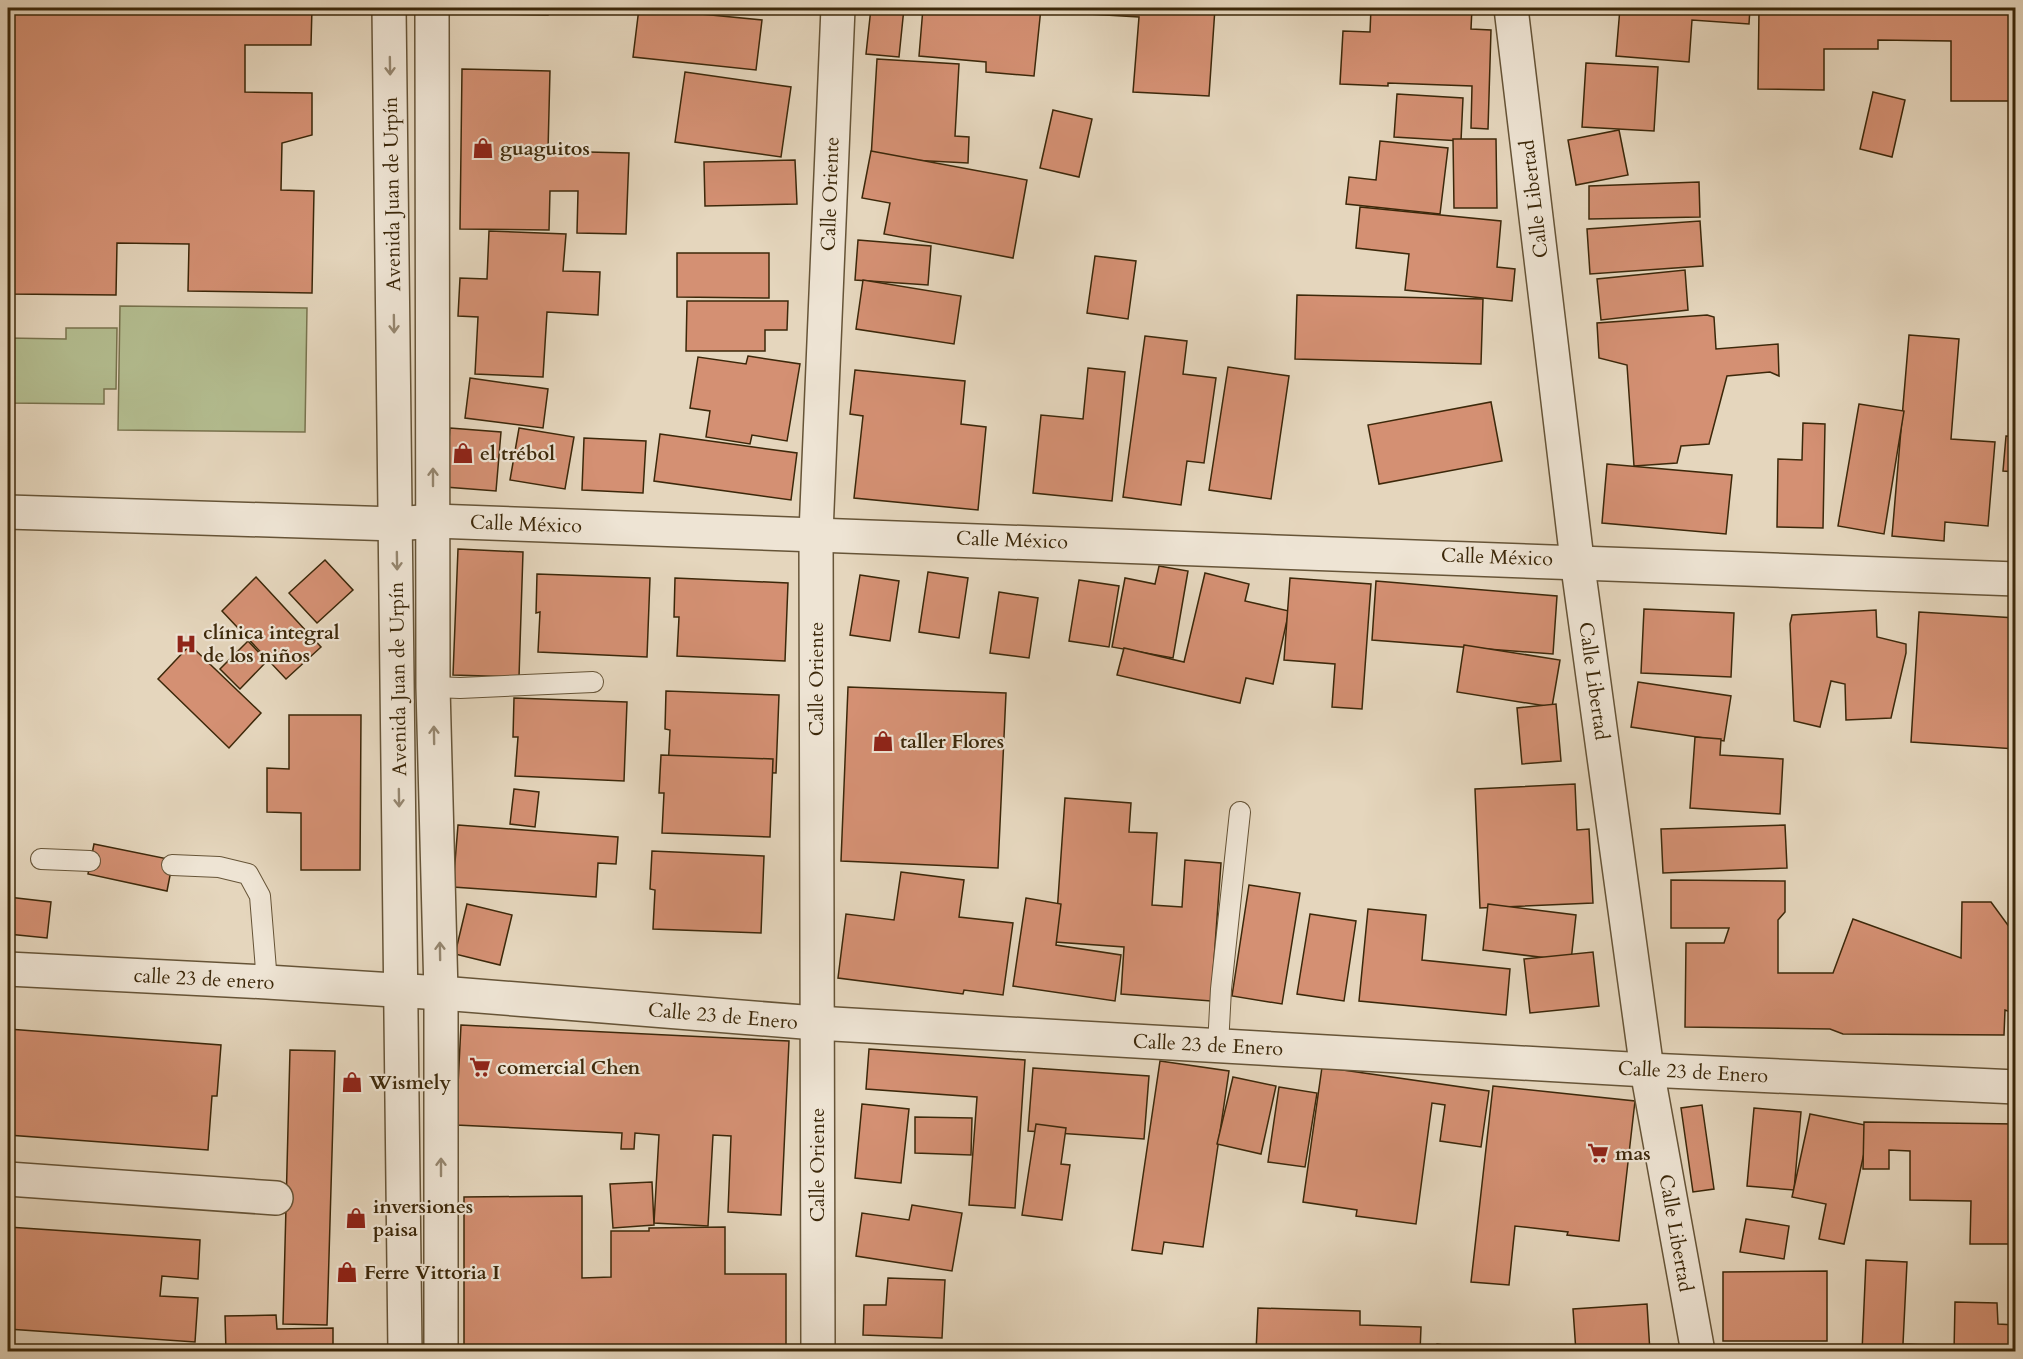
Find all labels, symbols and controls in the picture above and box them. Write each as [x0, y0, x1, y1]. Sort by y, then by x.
one-way arrow [384, 55, 396, 75]
street label: Avenida Juan de Urpín [377, 96, 407, 292]
place label: guaguitos [500, 135, 590, 162]
shop icon: guaguitos [471, 136, 495, 160]
street label: Calle Oriente [815, 136, 845, 252]
street label: Calle Libertad [1513, 138, 1555, 260]
one-way arrow [388, 313, 399, 333]
place label: el trébol [480, 440, 555, 467]
shop icon: el trébol [451, 441, 475, 465]
one-way arrow [428, 468, 439, 488]
street label: Calle México [470, 509, 583, 539]
street label: Calle México [956, 525, 1069, 555]
street label: Calle México [1441, 542, 1554, 572]
one-way arrow [391, 550, 403, 570]
street label: Avenida Juan de Urpín [383, 581, 413, 777]
place label: clínica integral de los niños [203, 619, 340, 669]
street label: Calle Libertad [1572, 620, 1616, 742]
street label: Calle Oriente [803, 622, 830, 736]
hospital icon: clínica integral de los niños [174, 632, 198, 656]
one-way arrow [429, 726, 440, 746]
place label: taller Flores [900, 728, 1004, 755]
shop icon: taller Flores [871, 729, 895, 753]
one-way arrow [393, 787, 405, 807]
one-way arrow [434, 942, 445, 962]
street label: calle 23 de enero [133, 962, 275, 996]
street label: Calle 23 de Enero [647, 996, 799, 1036]
street label: Calle 23 de Enero [1132, 1028, 1284, 1062]
place label: comercial Chen [497, 1054, 640, 1081]
supermarket icon: comercial Chen [468, 1055, 492, 1079]
street label: Calle 23 de Enero [1617, 1055, 1769, 1089]
place label: Wismely [368, 1069, 452, 1096]
shop icon: Wismely [340, 1070, 364, 1094]
street label: Calle Oriente [804, 1108, 831, 1222]
place label: mas [1615, 1140, 1651, 1167]
supermarket icon: mas [1586, 1141, 1610, 1165]
one-way arrow [435, 1158, 447, 1178]
street label: Calle Libertad [1652, 1172, 1700, 1294]
place label: inversiones paisa [373, 1193, 473, 1243]
shop icon: inversiones paisa [344, 1206, 368, 1230]
place label: Ferre Vittoria I [364, 1259, 500, 1286]
shop icon: Ferre Vittoria I [335, 1260, 359, 1284]

